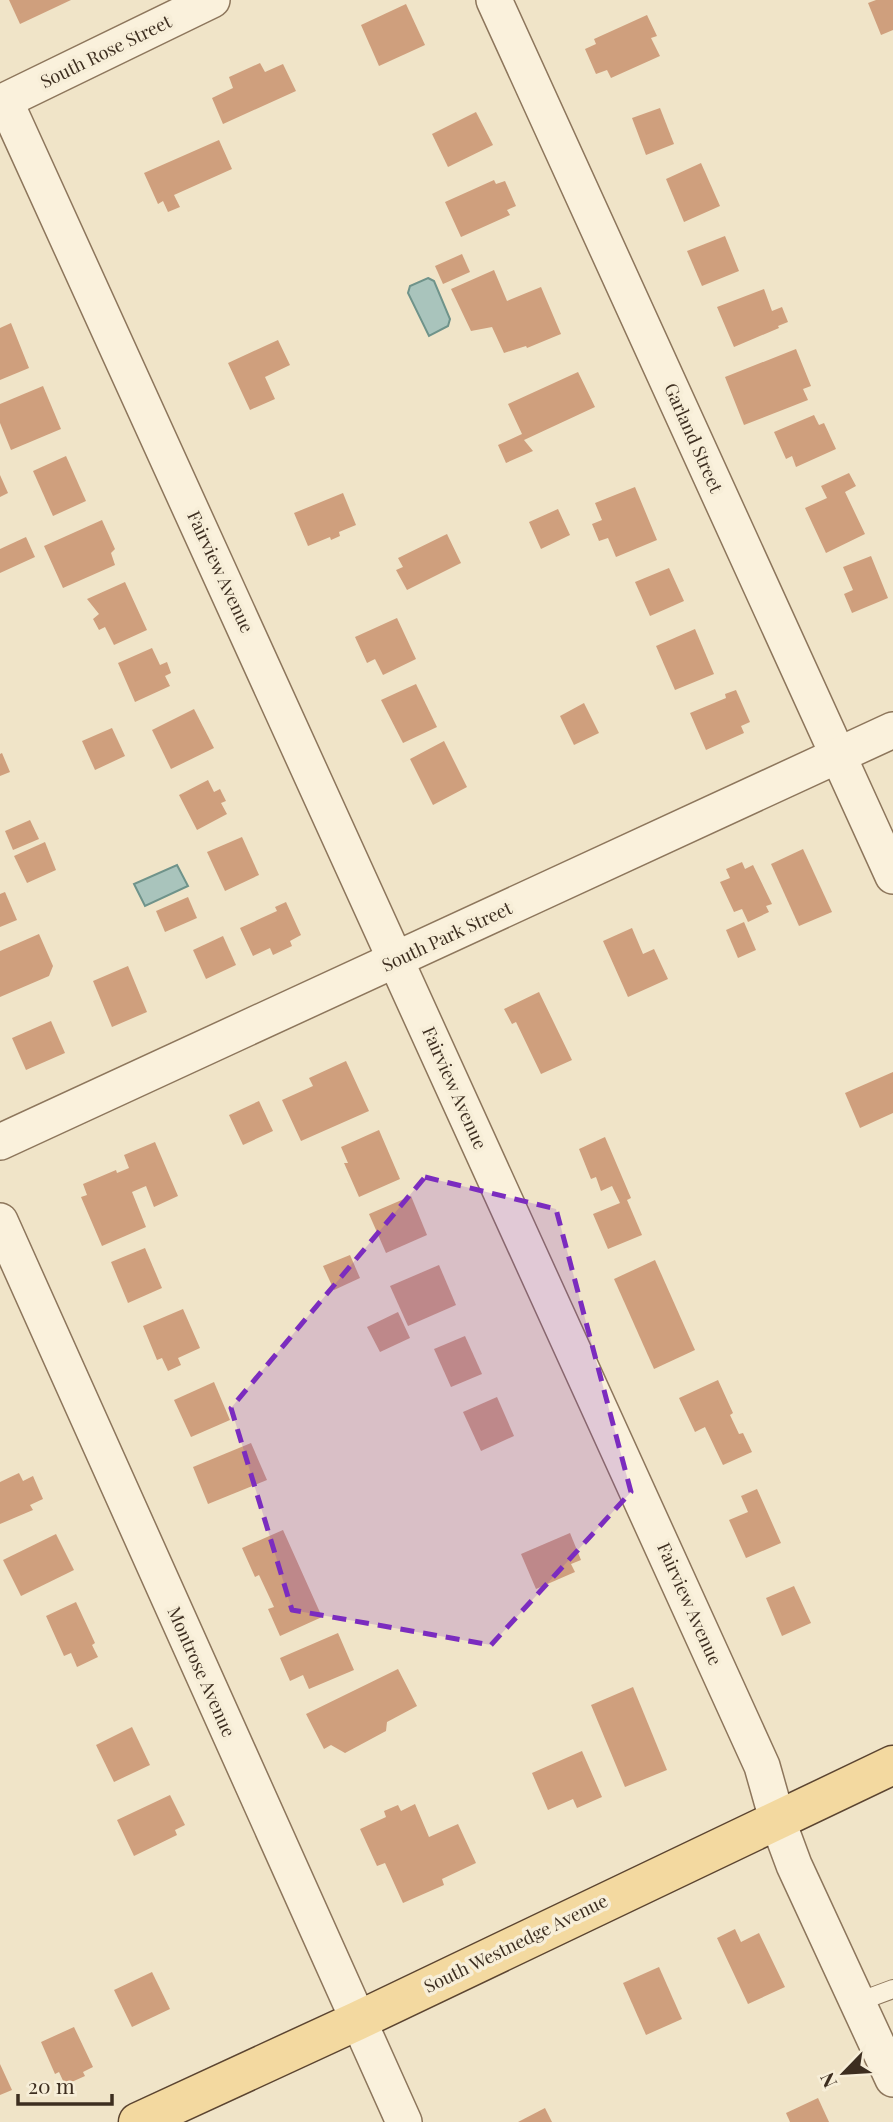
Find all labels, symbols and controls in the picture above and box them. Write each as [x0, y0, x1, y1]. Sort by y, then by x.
street label: South Rose Street [36, 9, 176, 93]
street label: Garland Street [659, 379, 729, 497]
street label: Fairview Avenue [182, 507, 260, 636]
street label: South Park Street [378, 895, 516, 977]
street label: Fairview Avenue [417, 1022, 493, 1153]
street label: Fairview Avenue [652, 1538, 728, 1669]
street label: Montrose Avenue [162, 1603, 241, 1741]
street label: South Westnedge Avenue [420, 1888, 611, 1998]
north arrow [809, 2038, 879, 2108]
scale bar [18, 2062, 112, 2106]
text: N [813, 2069, 842, 2092]
text: 20 m [28, 2071, 75, 2099]

